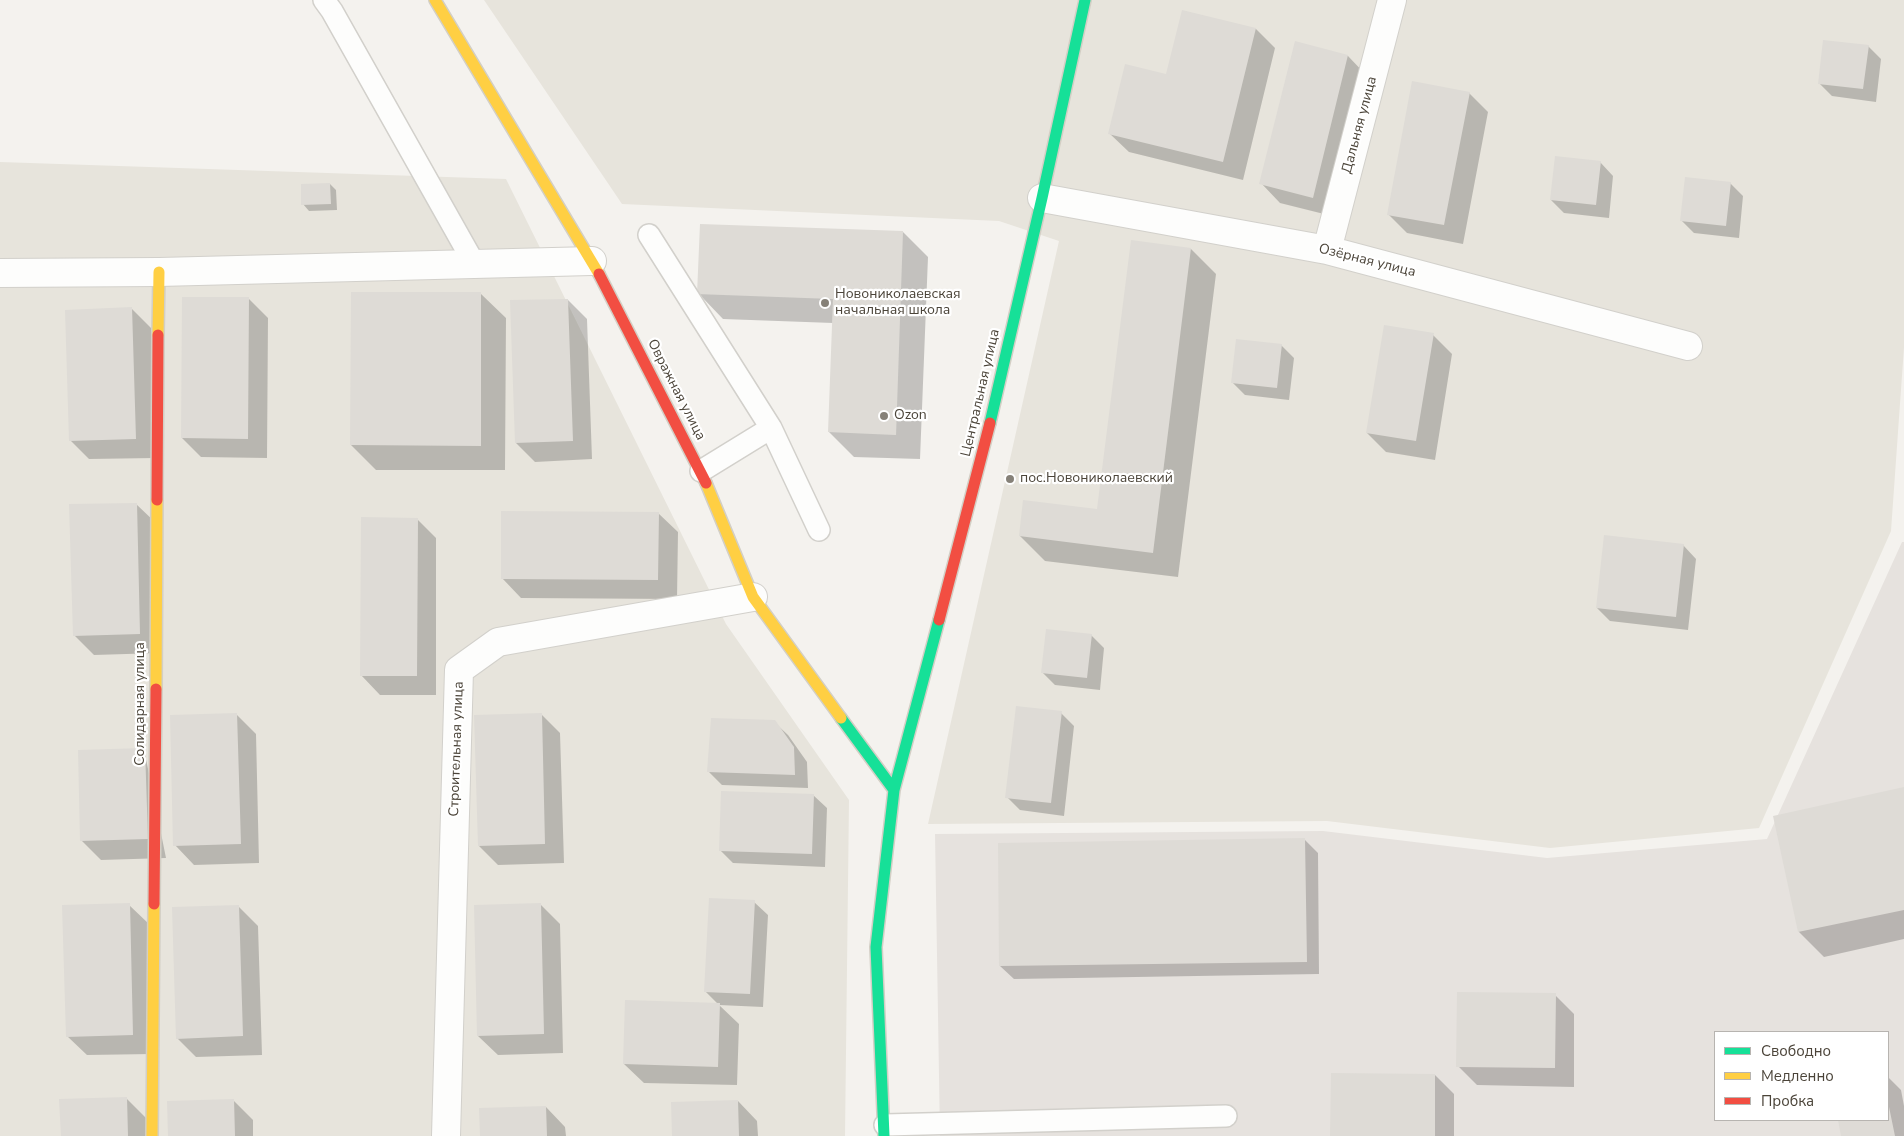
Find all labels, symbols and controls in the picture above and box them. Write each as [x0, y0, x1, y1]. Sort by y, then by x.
street label: Дальняя улица [1339, 75, 1381, 175]
street label: Озёрная улица [1317, 241, 1417, 281]
place label: Новониколаевская начальная школа [835, 287, 961, 320]
marker: Новониколаевская начальная школа [819, 297, 831, 309]
street label: Центральная улица [958, 328, 1004, 458]
street label: Овражная улица [643, 337, 709, 443]
place label: Ozon [894, 408, 927, 424]
marker: Ozon [878, 410, 890, 422]
place label: пос.Новониколаевский [1020, 471, 1173, 487]
marker: пос.Новониколаевский [1004, 473, 1016, 485]
street label: Солидарная улица [133, 642, 149, 766]
street label: Строительная улица [446, 681, 468, 817]
legend [1714, 1031, 1889, 1121]
text: Свободно [1761, 1041, 1831, 1061]
text: Медленно [1761, 1066, 1834, 1086]
text: Пробка [1761, 1091, 1814, 1111]

